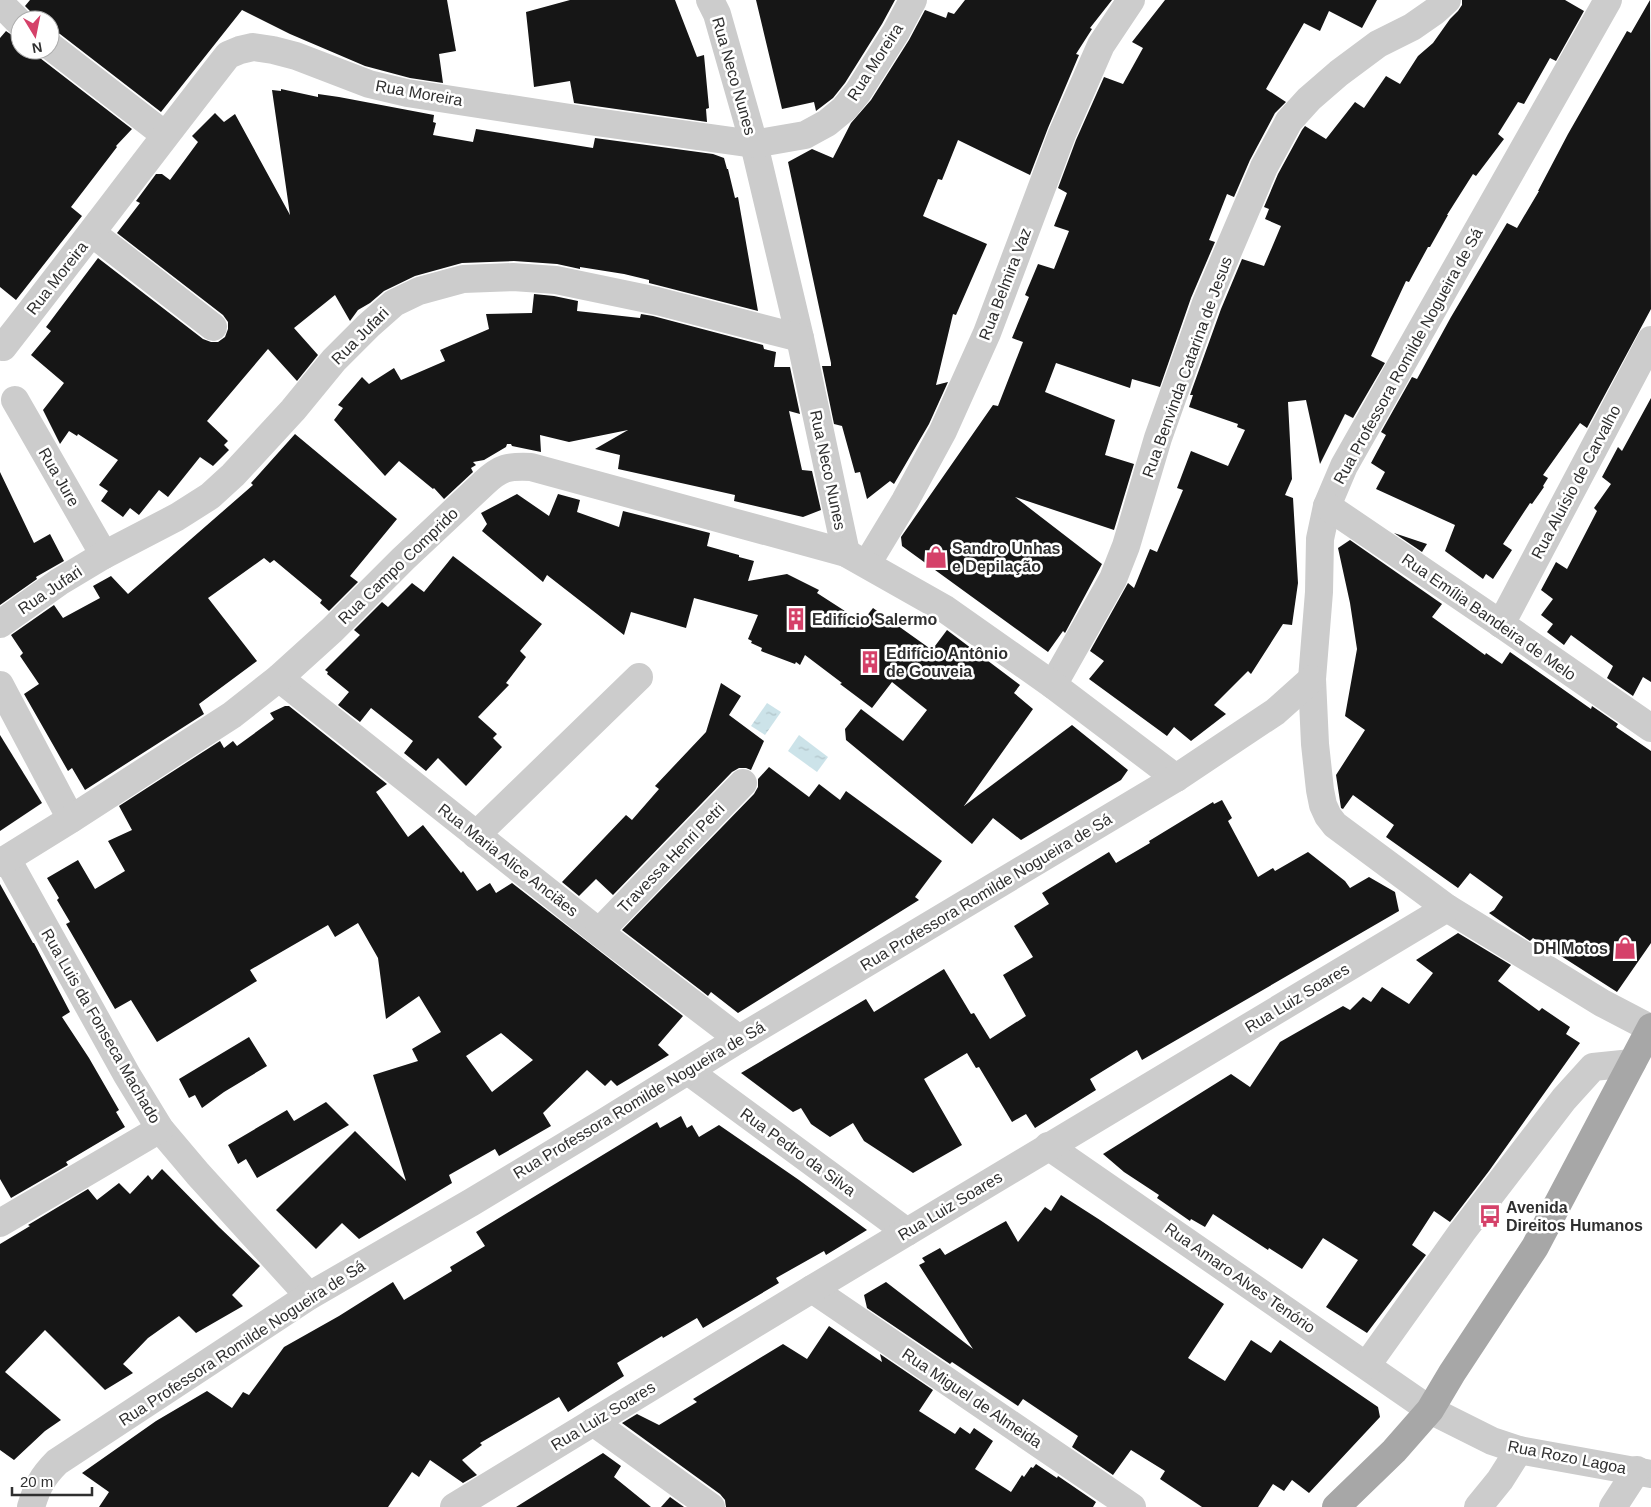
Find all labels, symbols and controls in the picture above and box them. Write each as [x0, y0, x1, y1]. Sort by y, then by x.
north arrow [10, 10, 60, 60]
street label: Rua Neco Nunes [709, 15, 759, 137]
street label: Rua Moreira [844, 20, 906, 104]
text: N [31, 39, 44, 57]
street label: Rua Moreira [374, 77, 464, 109]
street label: Rua Belmira Vaz [976, 225, 1034, 343]
street label: Rua Professora Romilde Nogueira de Sá [1330, 225, 1486, 487]
street label: Rua Moreira [23, 238, 91, 318]
street label: Rua Benvinda Catarina de Jesus [1139, 254, 1235, 480]
street label: Rua Jufari [328, 304, 392, 368]
street label: Rua Aluísio de Carvalho [1528, 402, 1624, 562]
street label: Rua Neco Nunes [807, 409, 849, 531]
street label: Rua Jure [35, 445, 83, 509]
street label: Rua Campo Comprido [335, 505, 461, 627]
place label: Sandro Unhas e Depilação [952, 540, 1061, 575]
shop icon: Sandro Unhas e Depilação [923, 544, 949, 570]
street label: Rua Emília Bandeira de Melo [1399, 550, 1579, 684]
street label: Rua Jufari [15, 563, 85, 617]
building icon: Edifício Salermo [783, 606, 809, 632]
place label: Edifício Salermo [812, 611, 938, 628]
place label: Edifício Antônio de Gouveia [886, 645, 1008, 680]
building icon: Edifício Antônio de Gouveia [857, 649, 883, 675]
street label: Rua Maria Alice Anciães [435, 800, 581, 920]
street label: Travessa Henri Petri [614, 800, 728, 916]
street label: Rua Professora Romilde Nogueira de Sá [857, 810, 1115, 974]
street label: Rua Luis da Fonseca Machado [38, 926, 164, 1126]
shop icon: DH Motos [1612, 935, 1638, 961]
place label: DH Motos [1533, 940, 1608, 957]
street label: Rua Luiz Soares [1242, 960, 1352, 1036]
street label: Rua Professora Romilde Nogueira de Sá [510, 1018, 768, 1182]
street label: Rua Pedro da Silva [737, 1105, 859, 1199]
street label: Rua Luiz Soares [895, 1168, 1005, 1244]
place label: Avenida Direitos Humanos [1506, 1199, 1643, 1234]
bus stop icon: Avenida Direitos Humanos [1477, 1203, 1503, 1229]
street label: Rua Amaro Alves Tenório [1162, 1220, 1318, 1336]
street label: Rua Professora Romilde Nogueira de Sá [116, 1257, 368, 1429]
street label: Rua Miguel de Almeida [899, 1345, 1045, 1451]
street label: Rua Luiz Soares [548, 1378, 658, 1454]
street label: Rua Rozo Lagoa [1506, 1437, 1628, 1477]
scale bar [12, 1464, 92, 1496]
text: 20 m [20, 1473, 53, 1490]

